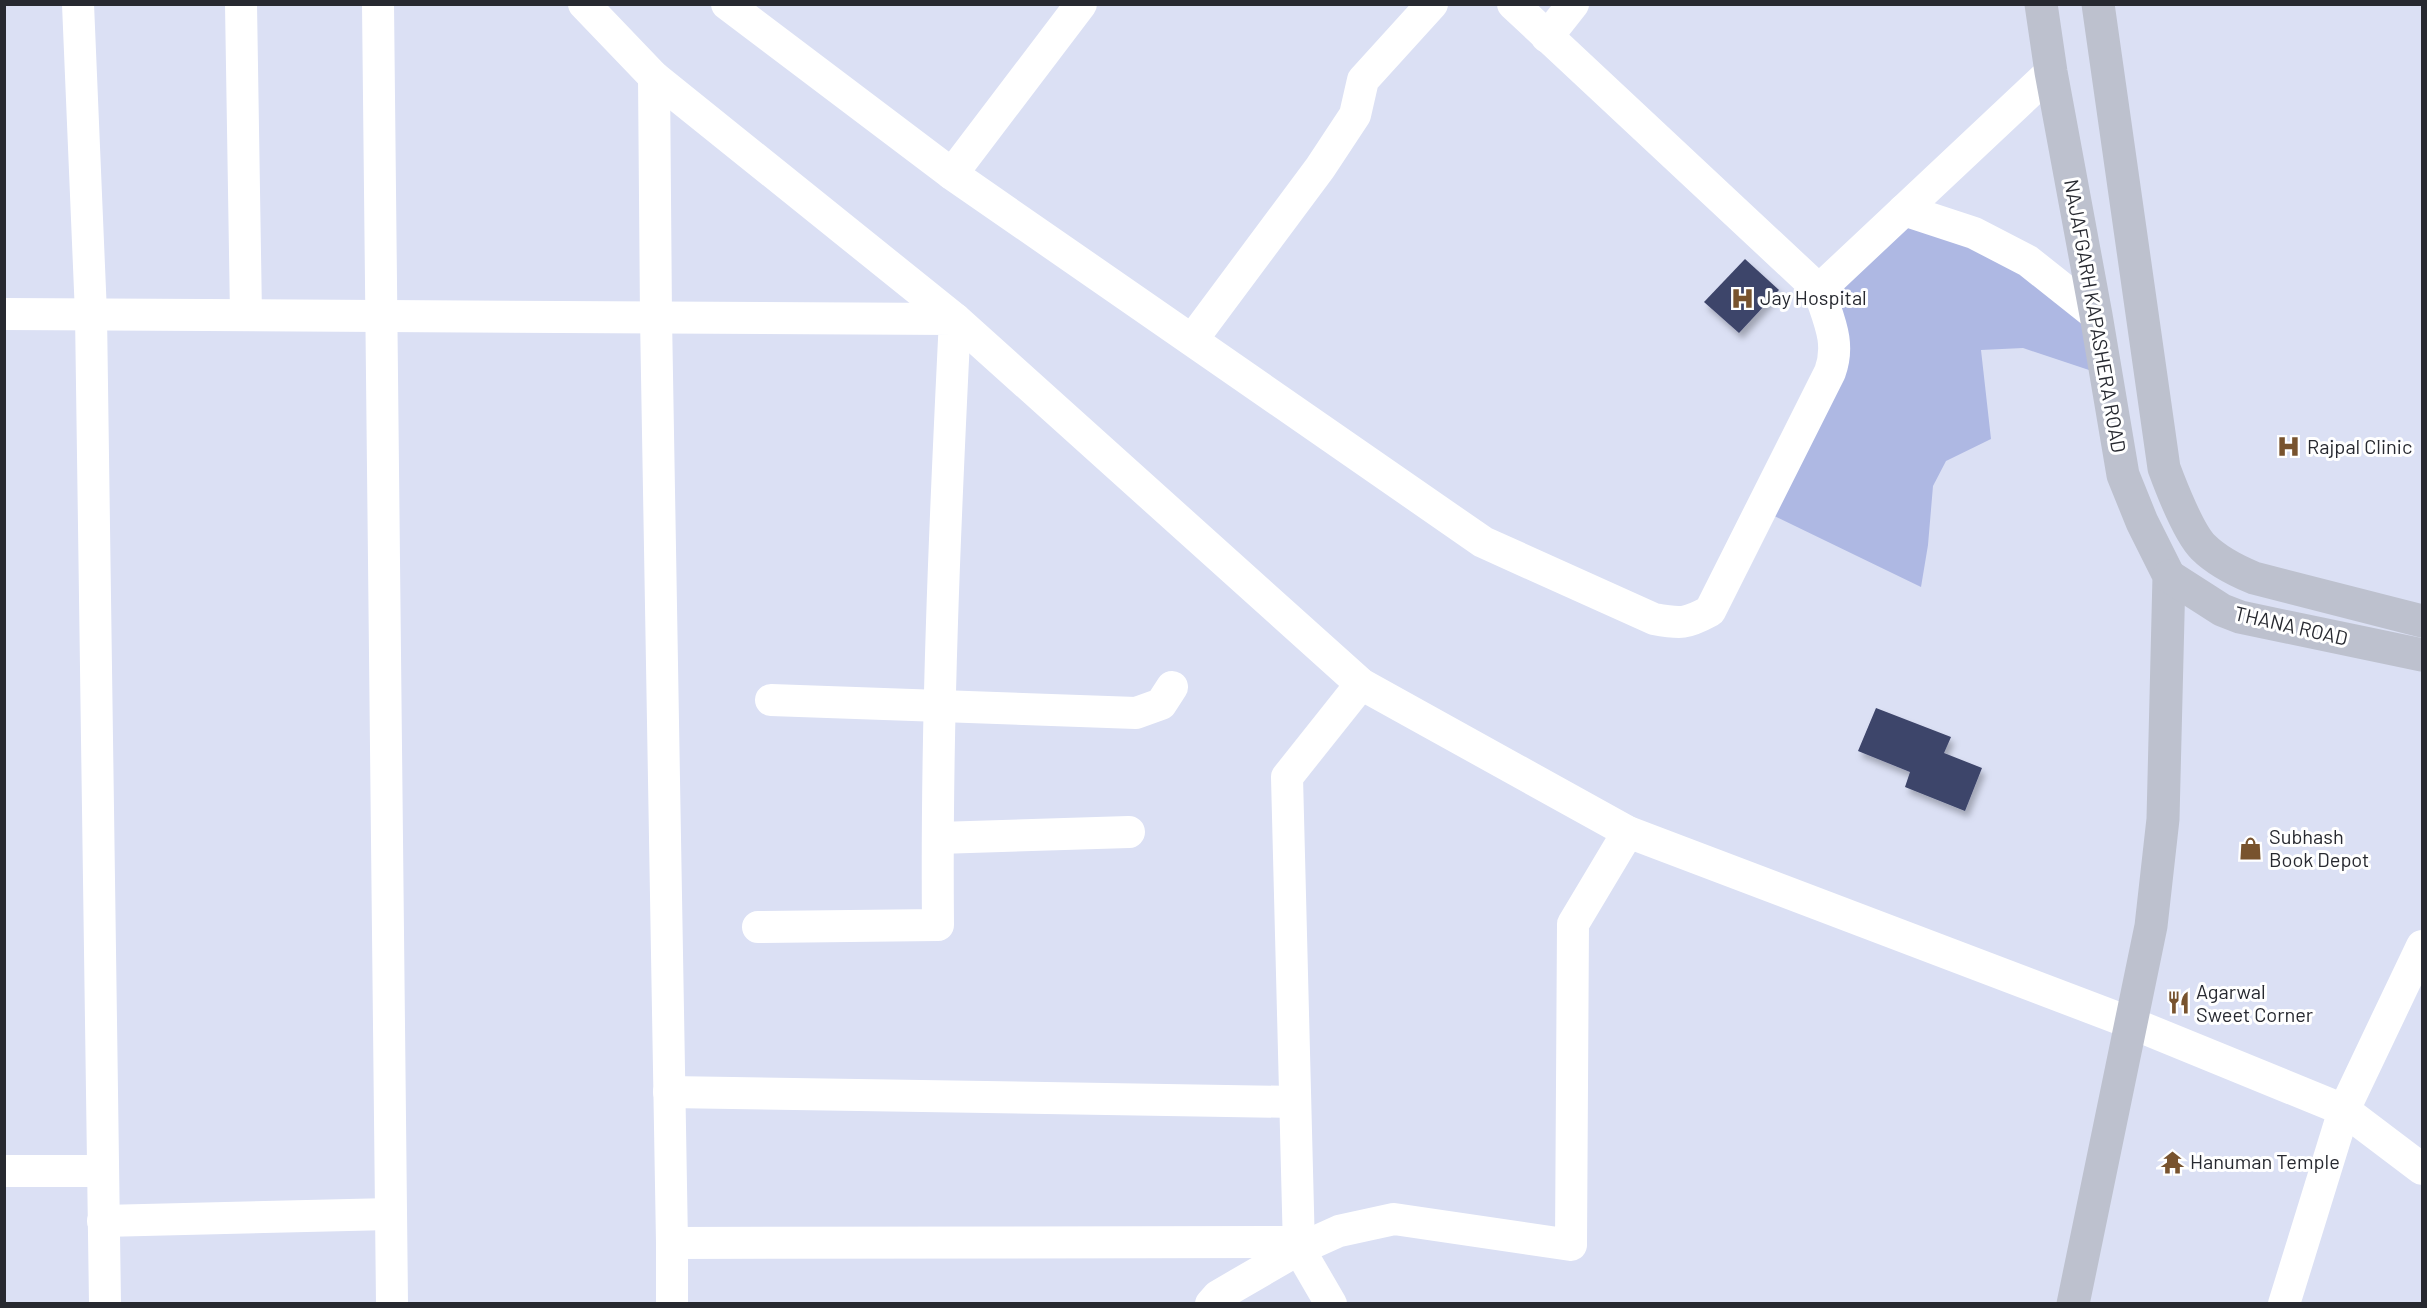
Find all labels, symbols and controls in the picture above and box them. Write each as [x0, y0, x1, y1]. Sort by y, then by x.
street label: NAJAFGARH KAPASHERA ROAD [2060, 177, 2132, 454]
hospital icon: Jay Hospital [1729, 285, 1755, 311]
place label: Jay Hospital [1760, 285, 1867, 309]
hospital icon: Rajpal Clinic [2276, 434, 2302, 460]
place label: Rajpal Clinic [2307, 434, 2412, 458]
street label: THANA ROAD [2232, 600, 2350, 650]
place label: Subhash Book Depot [2269, 824, 2369, 871]
shop icon: Subhash Book Depot [2238, 835, 2264, 861]
place label: Agarwal Sweet Corner [2196, 979, 2313, 1026]
restaurant icon: Agarwal Sweet Corner [2165, 990, 2191, 1016]
temple icon: Hanuman Temple [2159, 1149, 2185, 1175]
place label: Hanuman Temple [2190, 1149, 2340, 1173]

